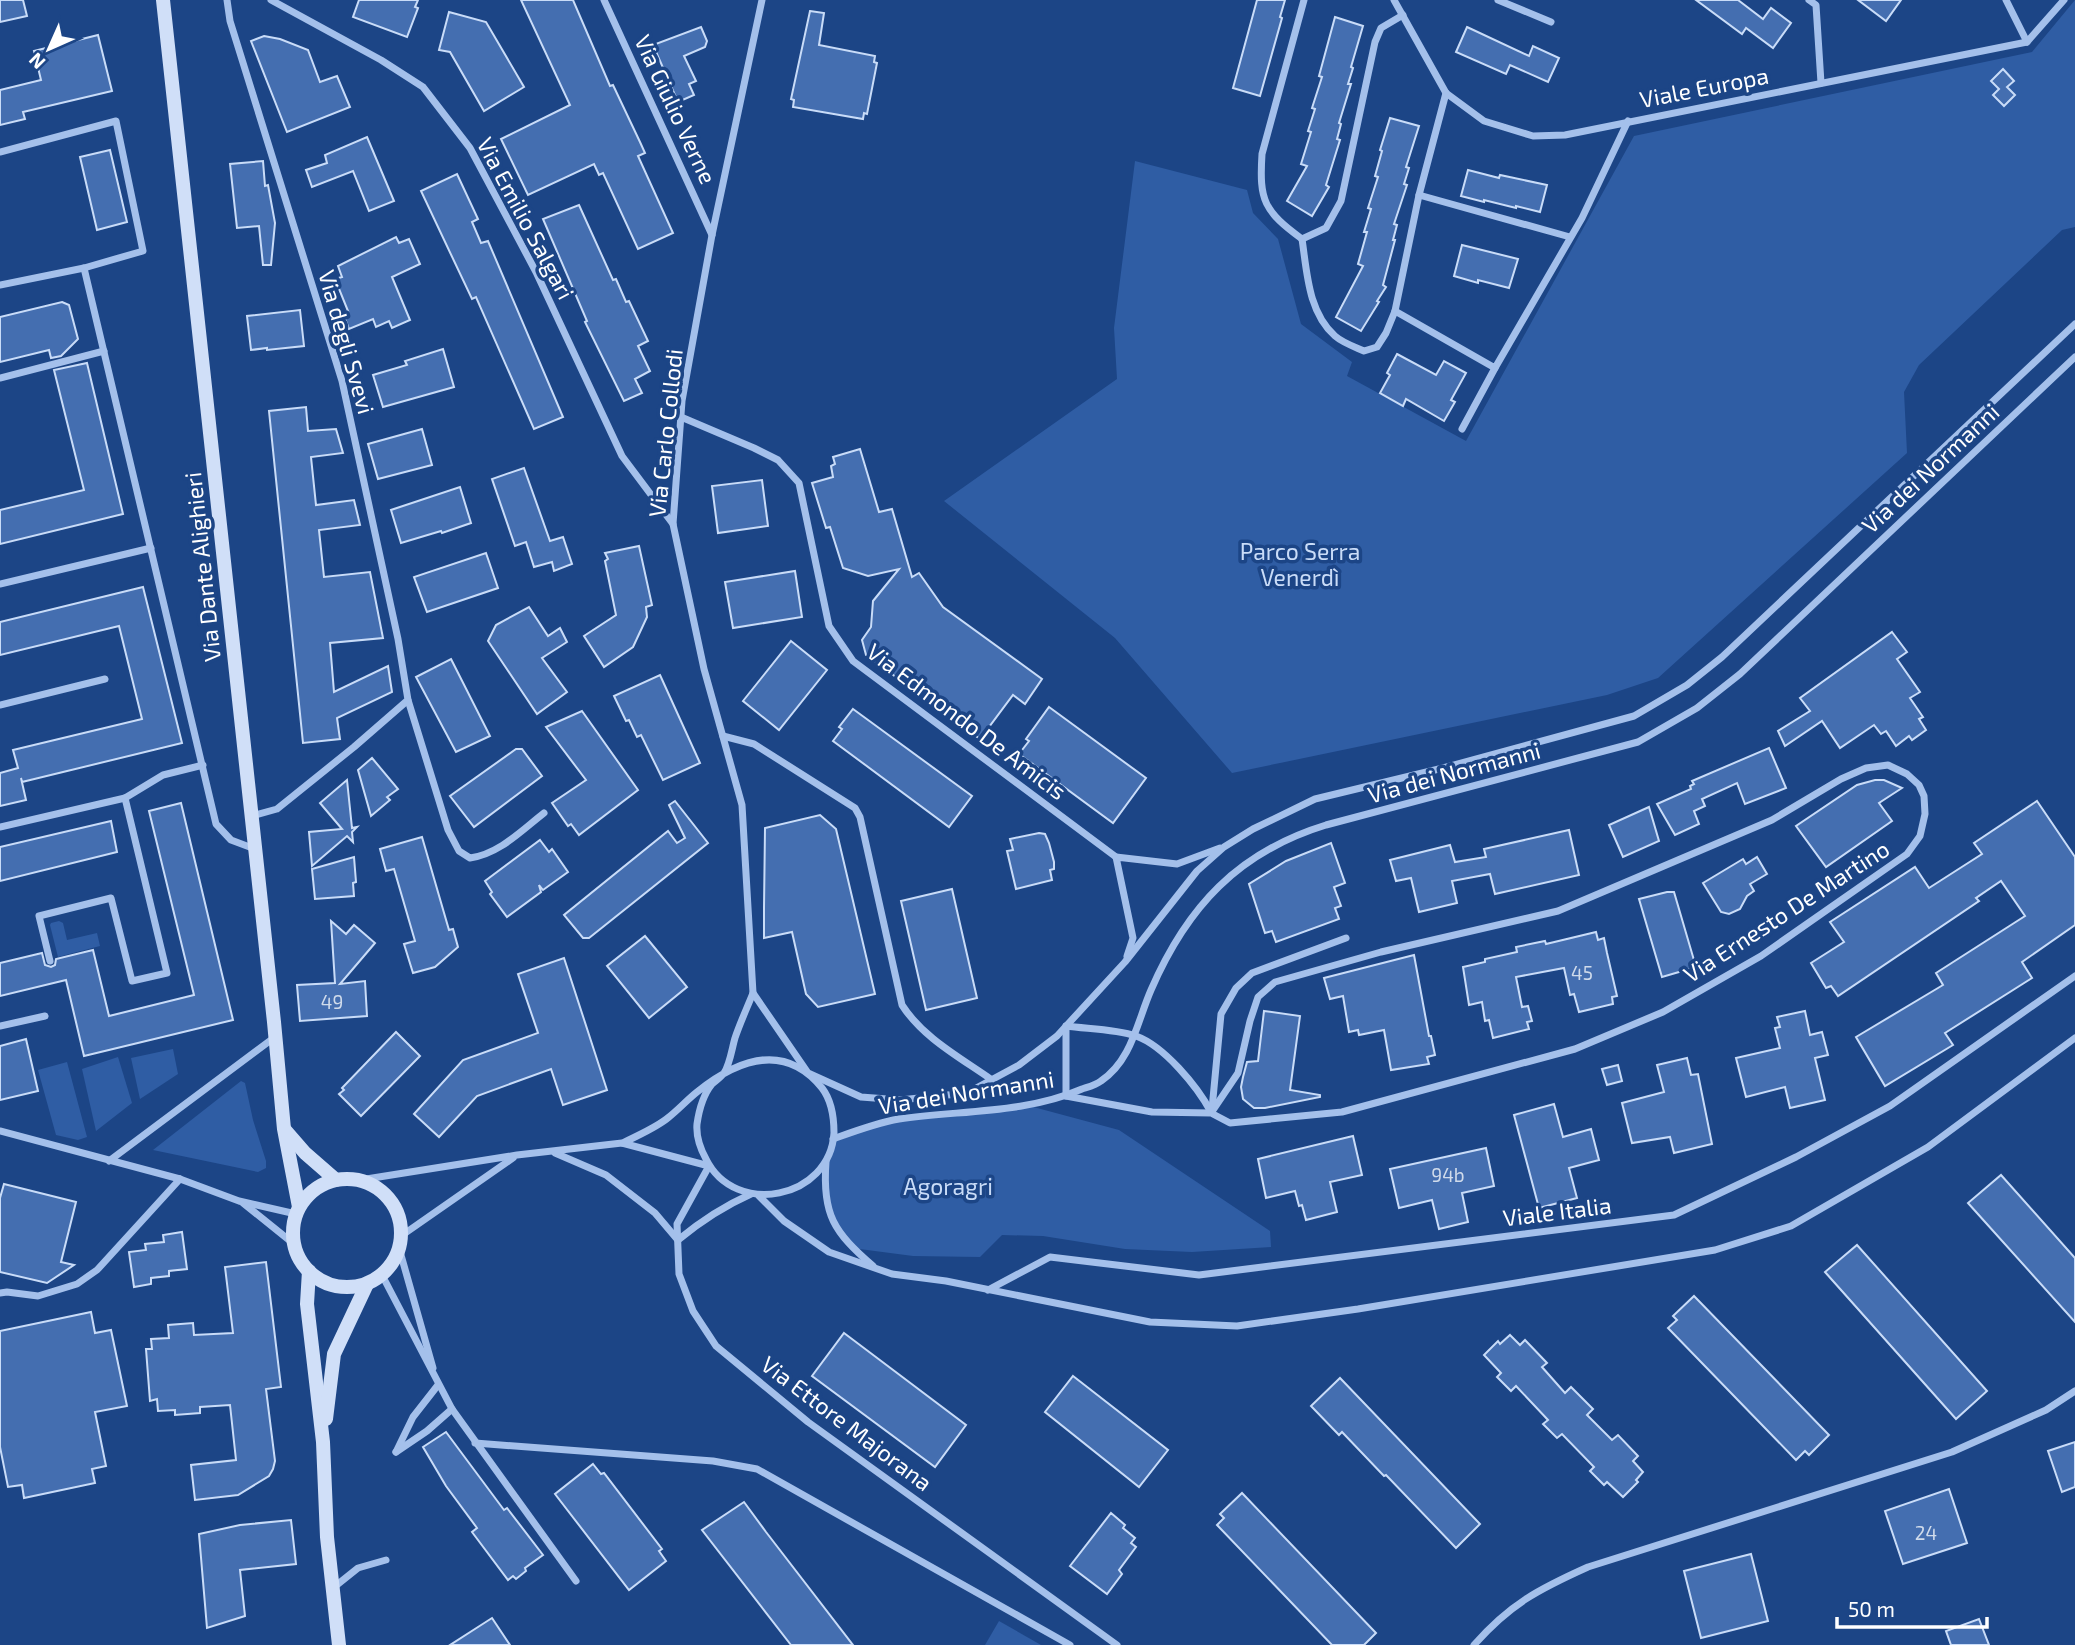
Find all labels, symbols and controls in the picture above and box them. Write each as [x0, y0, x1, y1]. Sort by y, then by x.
north arrow [14, 14, 84, 84]
street label: Via Giulio Verne [629, 30, 723, 188]
text: N [24, 48, 50, 74]
street label: Viale Europa [1637, 61, 1771, 113]
street label: Via Emilio Salgari [471, 132, 581, 304]
street label: Via degli Svevi [313, 267, 381, 417]
street label: Via Carlo Collodi [642, 347, 688, 519]
street label: Via dei Normanni [1856, 397, 2004, 539]
street label: Via Dante Alighieri [178, 471, 226, 663]
park label: Parco Serra Venerdì [1240, 537, 1360, 591]
street label: Via Edmondo De Amicis [862, 637, 1072, 805]
street label: Via dei Normanni [1365, 736, 1543, 808]
street label: Via Ernesto De Martino [1678, 834, 1894, 988]
house number: 45 [1571, 961, 1593, 984]
house number: 49 [321, 990, 343, 1013]
street label: Via dei Normanni [876, 1064, 1056, 1120]
house number: 94b [1431, 1163, 1465, 1186]
park label: Agoragri [903, 1172, 993, 1200]
street label: Viale Italia [1501, 1190, 1613, 1232]
street label: Via Ettore Majorana [756, 1350, 938, 1496]
house number: 24 [1915, 1521, 1937, 1544]
scale bar [1837, 1586, 1988, 1630]
text: 50 m [1848, 1596, 1895, 1621]

